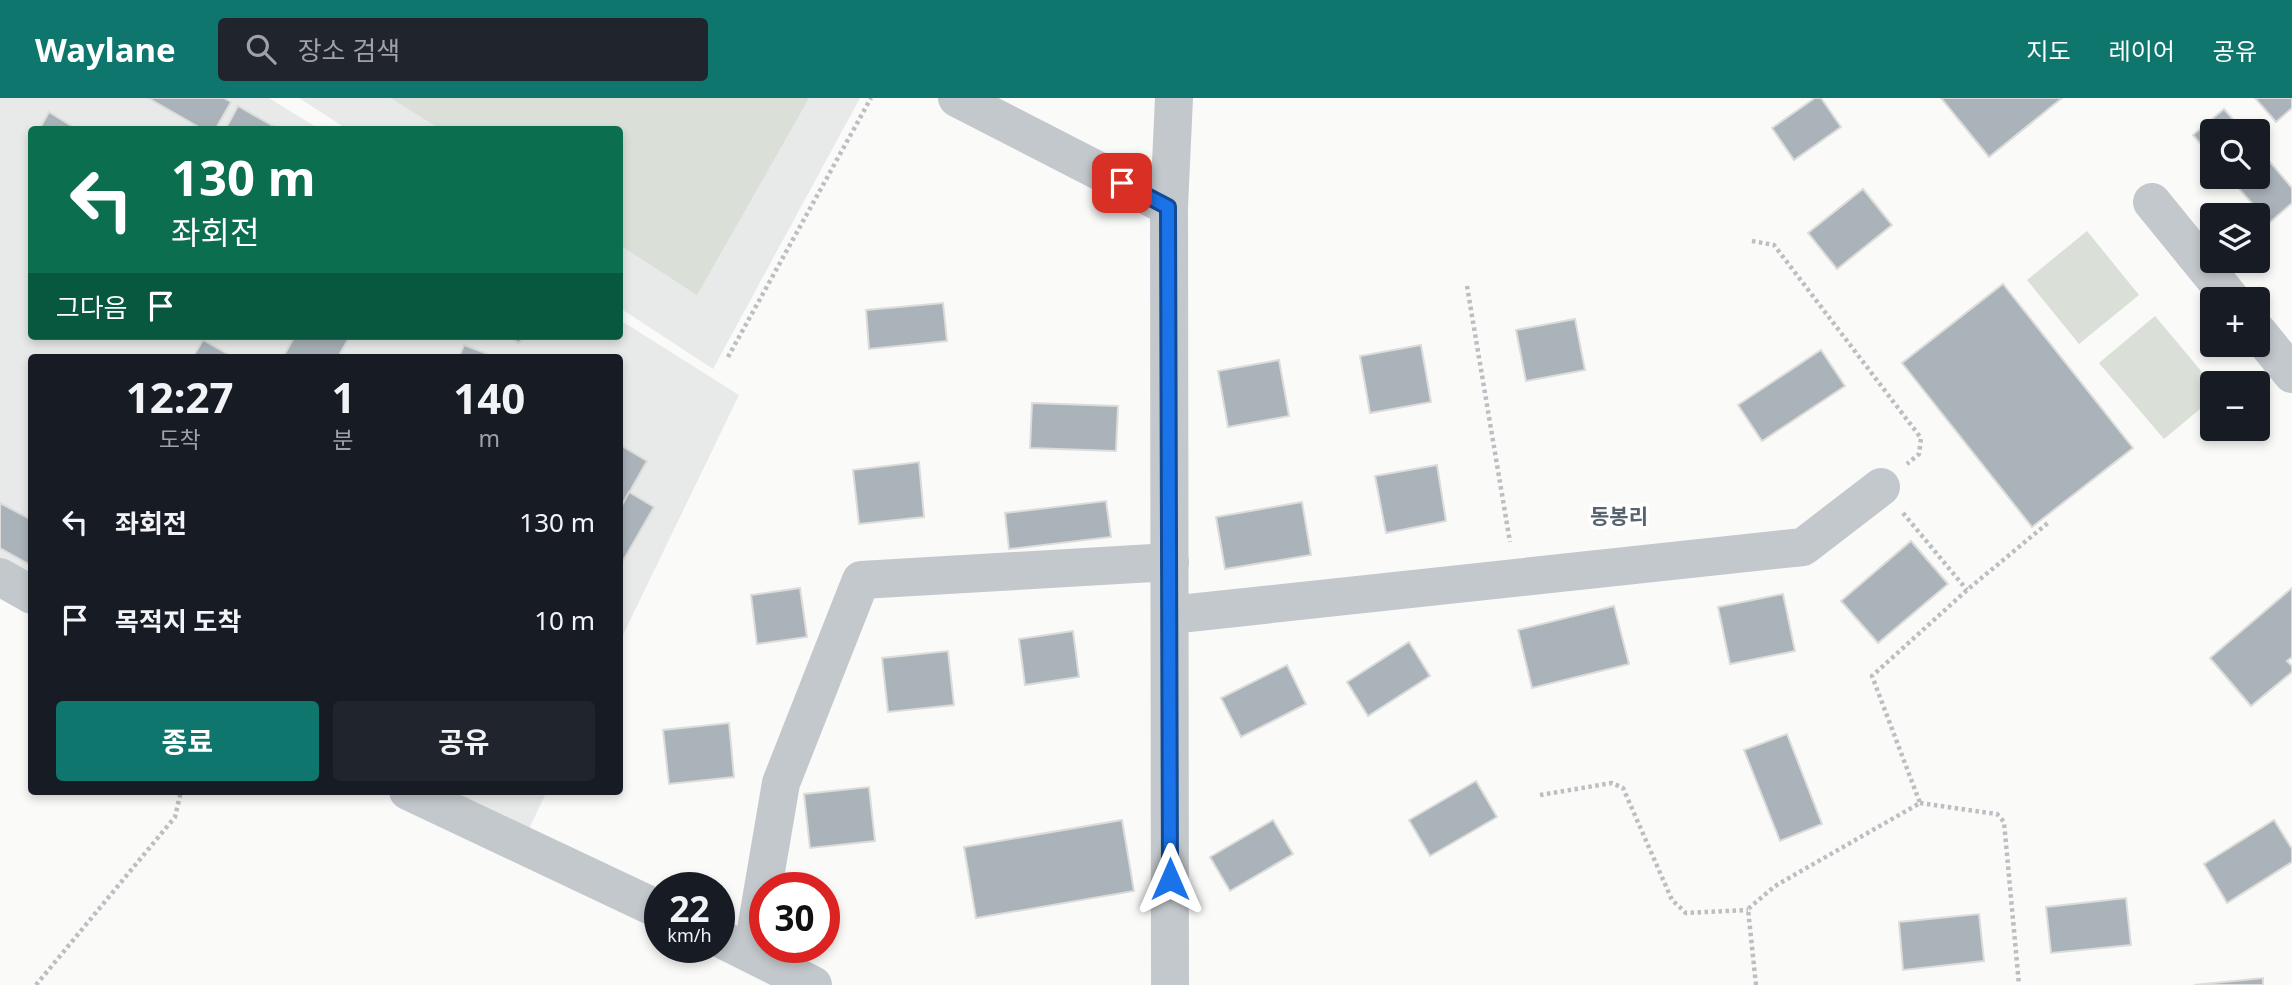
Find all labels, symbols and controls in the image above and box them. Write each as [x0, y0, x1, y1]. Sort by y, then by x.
search box [218, 18, 708, 81]
text: Waylane [35, 27, 176, 72]
icon: search [242, 30, 280, 68]
text: 장소 검색 [298, 32, 400, 68]
text: 지도 [2026, 34, 2071, 67]
text: 레이어 [2109, 34, 2175, 67]
text: 공유 [2213, 34, 2257, 67]
map controls [2200, 119, 2270, 441]
button: search [2200, 119, 2270, 189]
text: 130 m [171, 144, 316, 210]
pin [1092, 153, 1152, 213]
icon: left [56, 154, 147, 245]
icon: arrive [1103, 164, 1141, 202]
button: layers [2200, 203, 2270, 273]
text: 좌회전 [171, 210, 259, 253]
icon: arrive [142, 287, 180, 325]
button: + [2200, 287, 2270, 357]
text: 그다음 [56, 289, 128, 325]
text: 12:27 [126, 368, 234, 425]
text: 1 [331, 368, 355, 425]
text: 140 [453, 369, 525, 426]
button: − [2200, 371, 2270, 441]
text: m [478, 422, 500, 454]
text: 도착 [159, 423, 201, 455]
text: 분 [333, 423, 354, 455]
district label: 동봉리 [1590, 502, 1648, 530]
icon: left [56, 503, 94, 541]
text: 130 m [519, 504, 595, 540]
text: 좌회전 [115, 505, 187, 541]
icon: arrive [56, 601, 94, 639]
text: 10 m [534, 602, 595, 638]
text: 목적지 도착 [115, 603, 241, 639]
button: 종료 [56, 701, 319, 781]
button: 공유 [333, 701, 595, 781]
position arrow [1133, 842, 1207, 916]
speed limit sign: 30 [749, 872, 840, 963]
text: 22 [669, 885, 710, 932]
text: km/h [667, 923, 712, 947]

